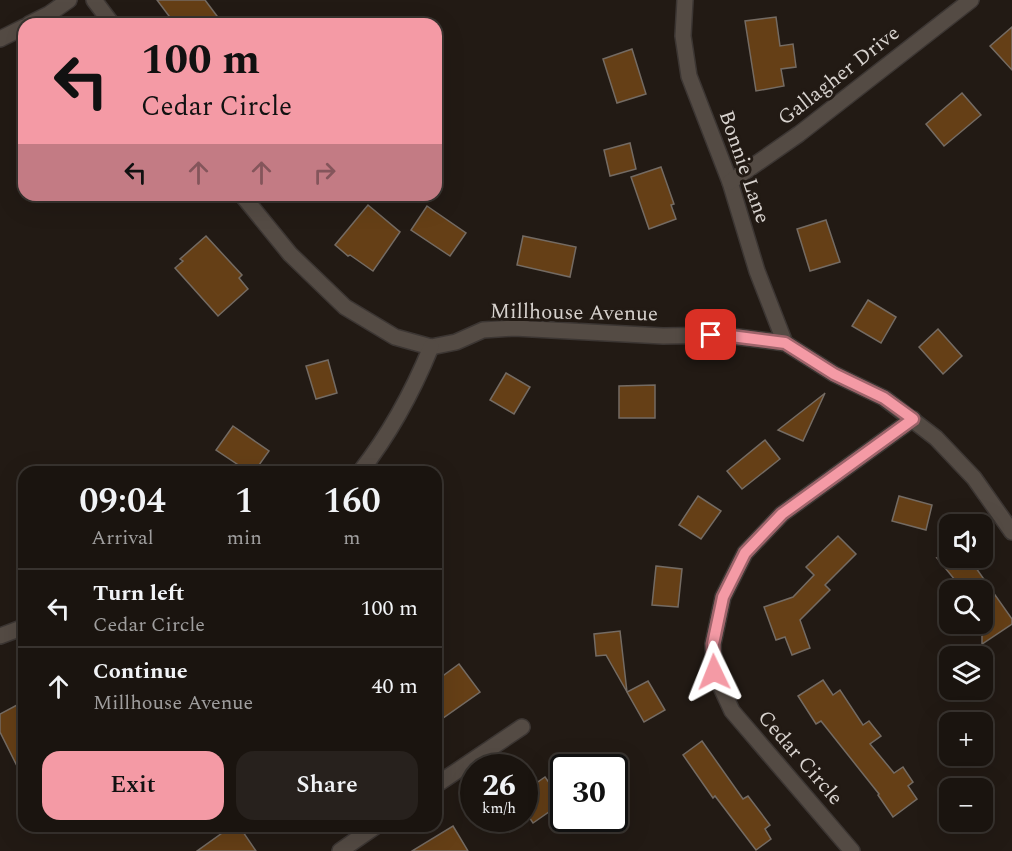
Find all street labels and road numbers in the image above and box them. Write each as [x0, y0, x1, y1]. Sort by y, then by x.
street label: Gallagher Drive [771, 18, 907, 134]
street label: Bonnie Lane [710, 106, 778, 228]
street label: Millhouse Avenue [490, 296, 658, 330]
street label: Cedar Circle [749, 703, 851, 813]

